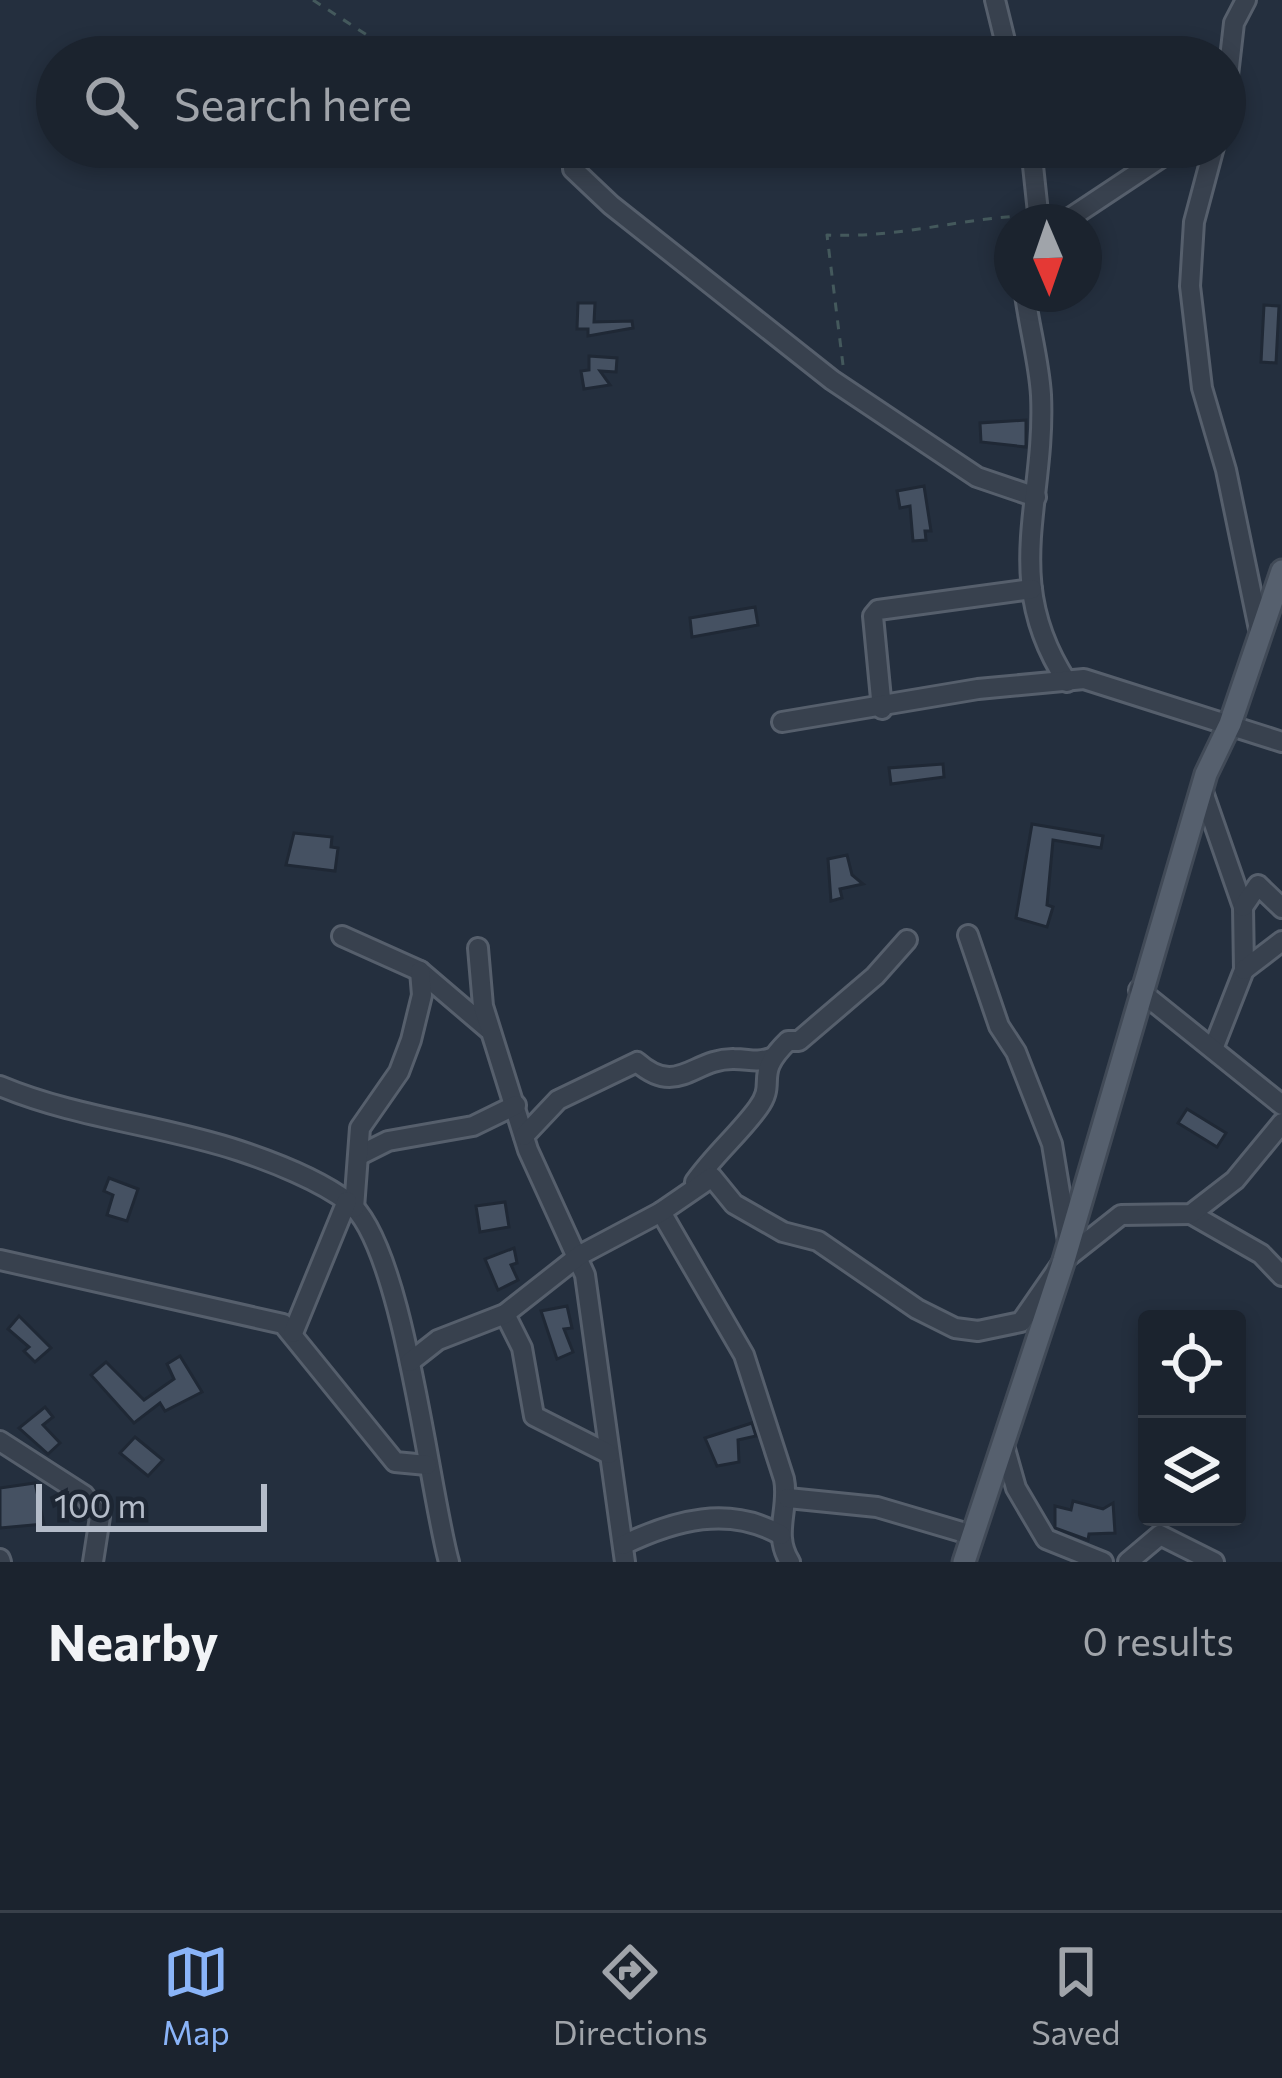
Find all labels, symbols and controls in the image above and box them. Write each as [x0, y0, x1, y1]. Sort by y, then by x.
search box [36, 36, 1246, 168]
icon: search [78, 69, 144, 135]
text: Search here [174, 75, 412, 130]
north arrow [994, 204, 1102, 312]
map controls [1138, 1310, 1246, 1526]
button: locate [1138, 1310, 1246, 1418]
button: layers [1138, 1418, 1246, 1526]
scale bar [36, 1478, 267, 1531]
text: 100 m [54, 1484, 146, 1525]
text: Nearby [48, 1609, 218, 1672]
text: 0 results [1082, 1616, 1234, 1664]
tab: Map [162, 1939, 230, 2052]
tab: Directions [553, 1939, 708, 2052]
tab: Saved [1031, 1939, 1120, 2052]

